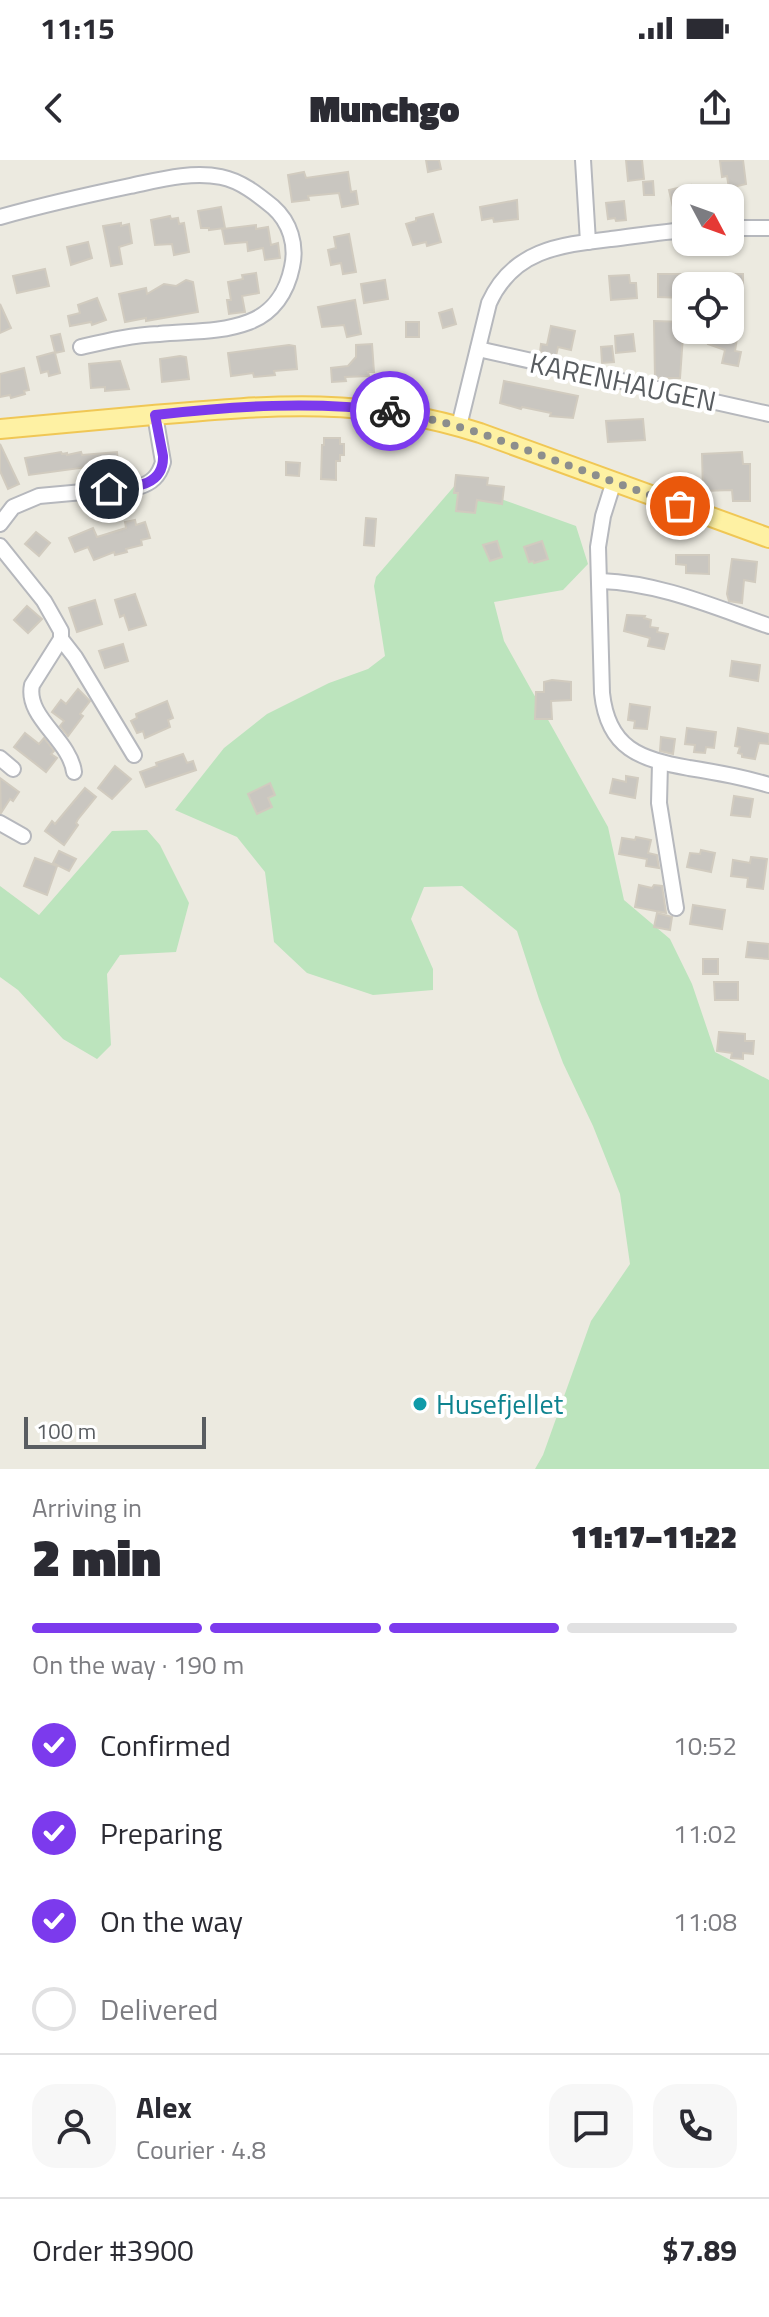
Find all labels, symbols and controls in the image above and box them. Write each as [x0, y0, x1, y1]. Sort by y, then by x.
text: 11:15 [40, 5, 115, 51]
text: Munchgo [309, 81, 460, 136]
icon: back [32, 86, 76, 130]
icon: share [693, 86, 737, 130]
north arrow [672, 184, 744, 256]
map controls [672, 184, 744, 344]
button: locate [672, 272, 744, 344]
street label: KARENHAUGEN [526, 341, 720, 422]
courier [350, 371, 430, 451]
icon: bike [368, 389, 412, 433]
pin [75, 455, 143, 523]
icon: home [87, 467, 131, 511]
pin [646, 472, 714, 540]
icon: bag [658, 484, 702, 528]
place label: Husefjellet [436, 1382, 563, 1425]
marker: Husefjellet [411, 1395, 429, 1413]
scale bar [24, 1413, 206, 1449]
text: 100 m [36, 1414, 96, 1448]
text: Arriving in [32, 1488, 142, 1527]
text: 11:17–11:22 [571, 1514, 737, 1560]
text: 2 min [32, 1517, 161, 1596]
text: On the way · 190 m [32, 1645, 244, 1684]
text: Confirmed [100, 1722, 231, 1768]
icon: check [32, 1723, 76, 1767]
text: 10:52 [673, 1726, 737, 1765]
text: Preparing [100, 1810, 222, 1856]
icon: check [32, 1811, 76, 1855]
text: 11:02 [673, 1814, 737, 1853]
text: On the way [100, 1898, 243, 1944]
icon: check [32, 1899, 76, 1943]
text: 11:08 [673, 1902, 737, 1941]
text: Delivered [100, 1986, 218, 2032]
button: person [32, 2084, 116, 2168]
text: Alex [136, 2084, 192, 2130]
button: chat [549, 2084, 633, 2168]
button: phone [653, 2084, 737, 2168]
text: Courier · 4.8 [136, 2130, 266, 2169]
text: Order #3900 [32, 2227, 194, 2273]
text: $7.89 [662, 2227, 737, 2273]

